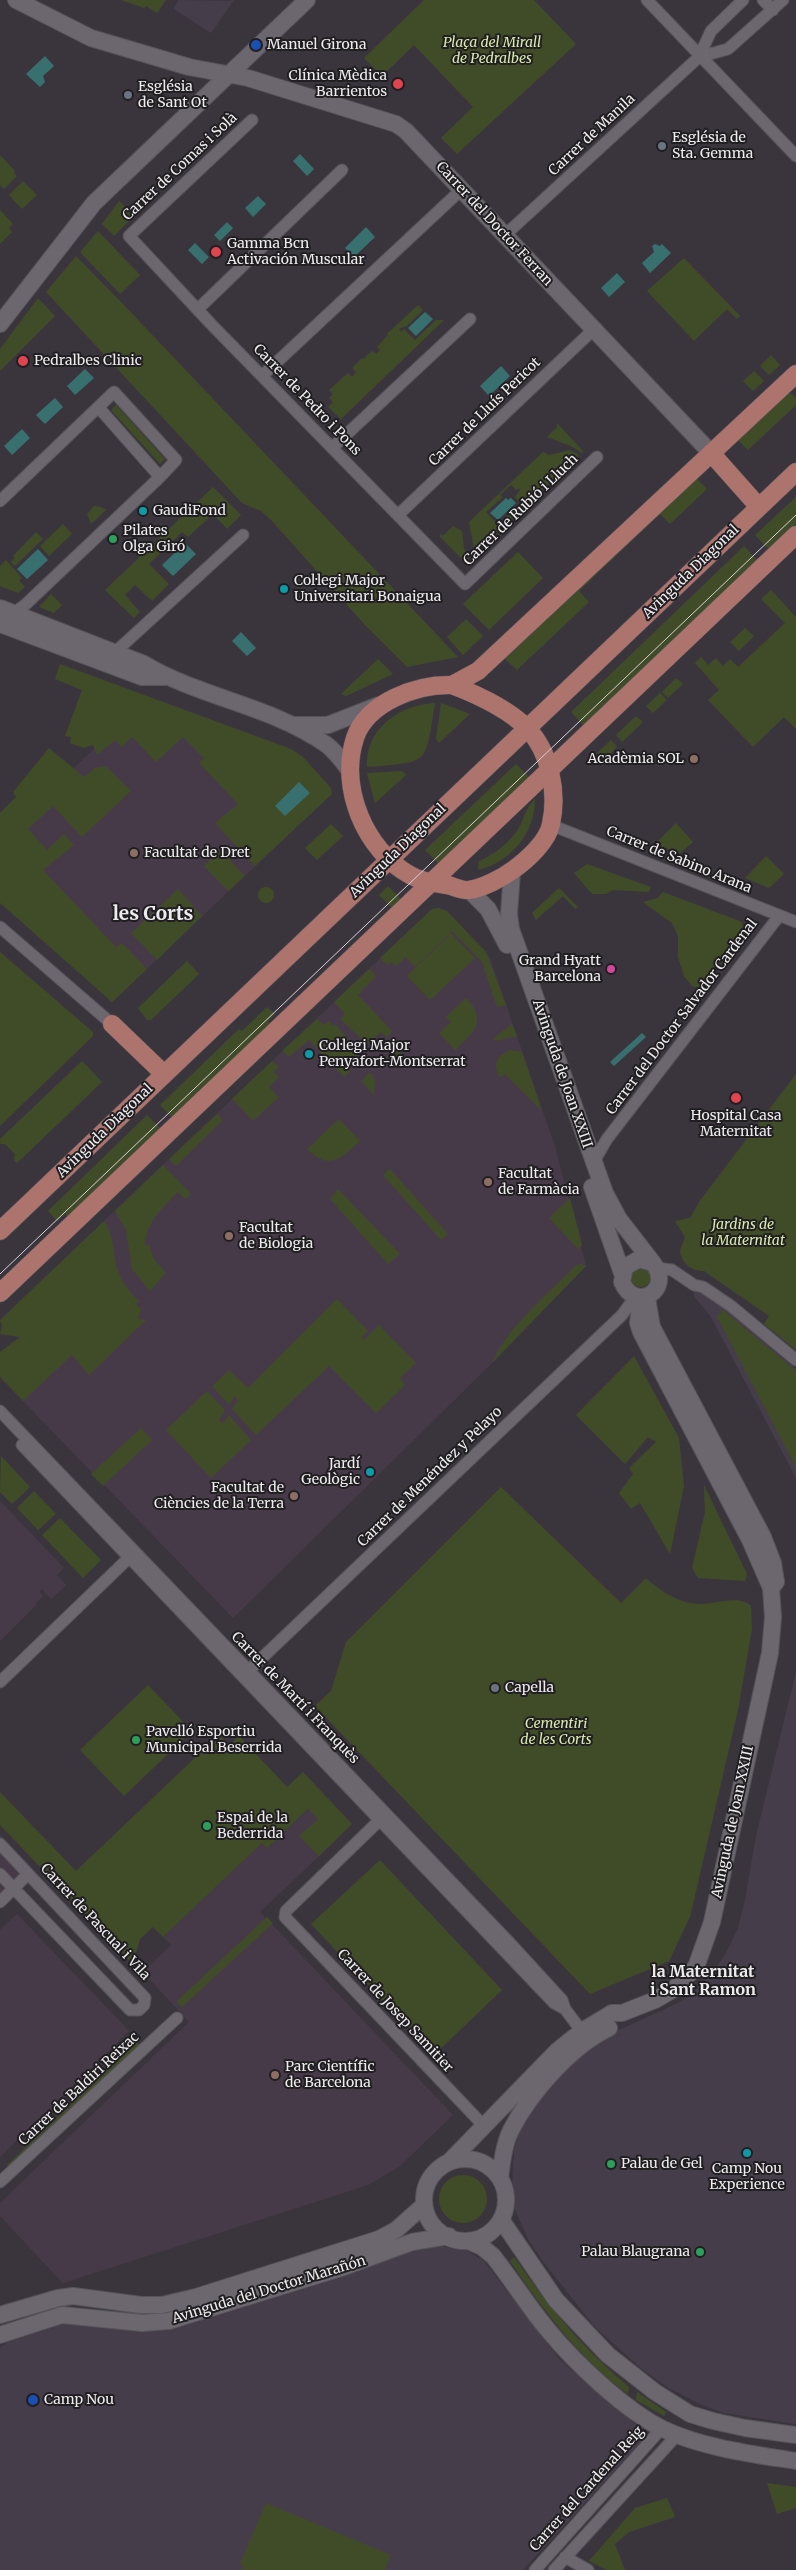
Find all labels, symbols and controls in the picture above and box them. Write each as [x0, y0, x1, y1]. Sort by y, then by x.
park label: Plaça del Mirall de Pedralbes [443, 35, 541, 68]
place label: Manuel Girona [267, 37, 366, 53]
marker: Manuel Girona [249, 38, 263, 52]
place label: Clínica Mèdica Barrientos [289, 68, 387, 100]
marker: Clínica Mèdica Barrientos [391, 77, 405, 91]
place label: Església de Sant Ot [138, 79, 207, 111]
marker: Església de Sant Ot [122, 89, 134, 101]
street label: Carrer de Manila [545, 91, 639, 179]
street label: Carrer de Comas i Solà [119, 110, 241, 224]
place label: Església de Sta. Gemma [672, 130, 753, 162]
marker: Església de Sta. Gemma [656, 140, 668, 152]
street label: Carrer del Doctor Ferran [432, 159, 556, 289]
place label: Gamma Bcn Activación Muscular [227, 236, 365, 268]
marker: Gamma Bcn Activación Muscular [209, 245, 223, 259]
street label: Carrer de Pedro i Pons [249, 341, 365, 459]
place label: Pedralbes Clinic [34, 353, 142, 369]
marker: Pedralbes Clinic [16, 354, 30, 368]
street label: Carrer de Lluís Pericot [426, 354, 544, 470]
street label: Carrer de Rubió i Lluch [460, 451, 582, 569]
place label: GaudiFond [153, 503, 226, 519]
marker: GaudiFond [137, 505, 149, 517]
street label: Avinguda Diagonal [639, 522, 743, 622]
place label: Pilates Olga Giró [123, 523, 185, 556]
marker: Pilates Olga Giró [107, 533, 119, 545]
place label: Col·legi Major Universitari Bonaigua [294, 573, 441, 606]
marker: Col·legi Major Universitari Bonaigua [278, 583, 290, 595]
place label: Acadèmia SOL [588, 751, 684, 767]
marker: Acadèmia SOL [688, 753, 700, 765]
street label: Avinguda Diagonal [346, 801, 450, 901]
street label: Carrer de Sabino Arana [604, 823, 754, 897]
place label: Facultat de Dret [144, 845, 250, 861]
marker: Facultat de Dret [128, 847, 140, 859]
district label: les Corts [113, 904, 193, 926]
street label: Carrer del Doctor Salvador Cardenal [603, 916, 761, 1118]
place label: Grand Hyatt Barcelona [519, 953, 601, 986]
marker: Grand Hyatt Barcelona [605, 963, 617, 975]
street label: Avinguda de Joan XXIII [529, 998, 595, 1150]
place label: Col·legi Major Penyafort-Montserrat [319, 1038, 466, 1070]
marker: Col·legi Major Penyafort-Montserrat [303, 1048, 315, 1060]
street label: Avinguda Diagonal [53, 1081, 157, 1181]
marker: Hospital Casa Maternitat [729, 1091, 743, 1105]
place label: Hospital Casa Maternitat [690, 1108, 782, 1140]
place label: Facultat de Farmàcia [498, 1166, 579, 1198]
marker: Facultat de Farmàcia [482, 1176, 494, 1188]
park label: Jardins de la Maternitat [701, 1217, 785, 1250]
place label: Facultat de Biologia [239, 1220, 313, 1252]
marker: Facultat de Biologia [223, 1230, 235, 1242]
street label: Carrer de Menéndez y Pelayo [354, 1404, 506, 1550]
place label: Jardí Geològic [301, 1456, 360, 1488]
marker: Jardí Geològic [364, 1466, 376, 1478]
place label: Facultat de Ciències de la Terra [154, 1480, 284, 1512]
marker: Facultat de Ciències de la Terra [288, 1490, 300, 1502]
street label: Carrer de Martí i Franquès [228, 1629, 362, 1767]
place label: Capella [505, 1680, 554, 1696]
marker: Capella [489, 1682, 501, 1694]
park label: Cementiri de les Corts [520, 1716, 592, 1748]
place label: Pavelló Esportiu Municipal Beserrida [146, 1724, 282, 1756]
marker: Pavelló Esportiu Municipal Beserrida [130, 1734, 142, 1746]
street label: Avinguda de Joan XXIII [709, 1744, 757, 1900]
place label: Espai de la Bederrida [217, 1810, 288, 1842]
marker: Espai de la Bederrida [201, 1820, 213, 1832]
street label: Carrer de Pascual i Vila [37, 1860, 153, 1984]
street label: Carrer de Josep Samitier [334, 1946, 456, 2076]
district label: la Maternitat i Sant Ramon [650, 1962, 756, 2000]
street label: Carrer de Baldiri Reixac [15, 2029, 143, 2149]
place label: Parc Científic de Barcelona [285, 2059, 374, 2092]
marker: Parc Científic de Barcelona [269, 2069, 281, 2081]
marker: Camp Nou Experience [741, 2147, 753, 2159]
place label: Palau de Gel [621, 2156, 703, 2172]
marker: Palau de Gel [605, 2158, 617, 2170]
place label: Camp Nou Experience [709, 2161, 785, 2194]
place label: Palau Blaugrana [581, 2244, 690, 2260]
marker: Palau Blaugrana [694, 2246, 706, 2258]
street label: Avinguda del Doctor Marañón [170, 2252, 368, 2328]
place label: Camp Nou [44, 2392, 114, 2408]
marker: Camp Nou [26, 2393, 40, 2407]
street label: Carrer del Cardenal Reig [526, 2423, 648, 2555]

